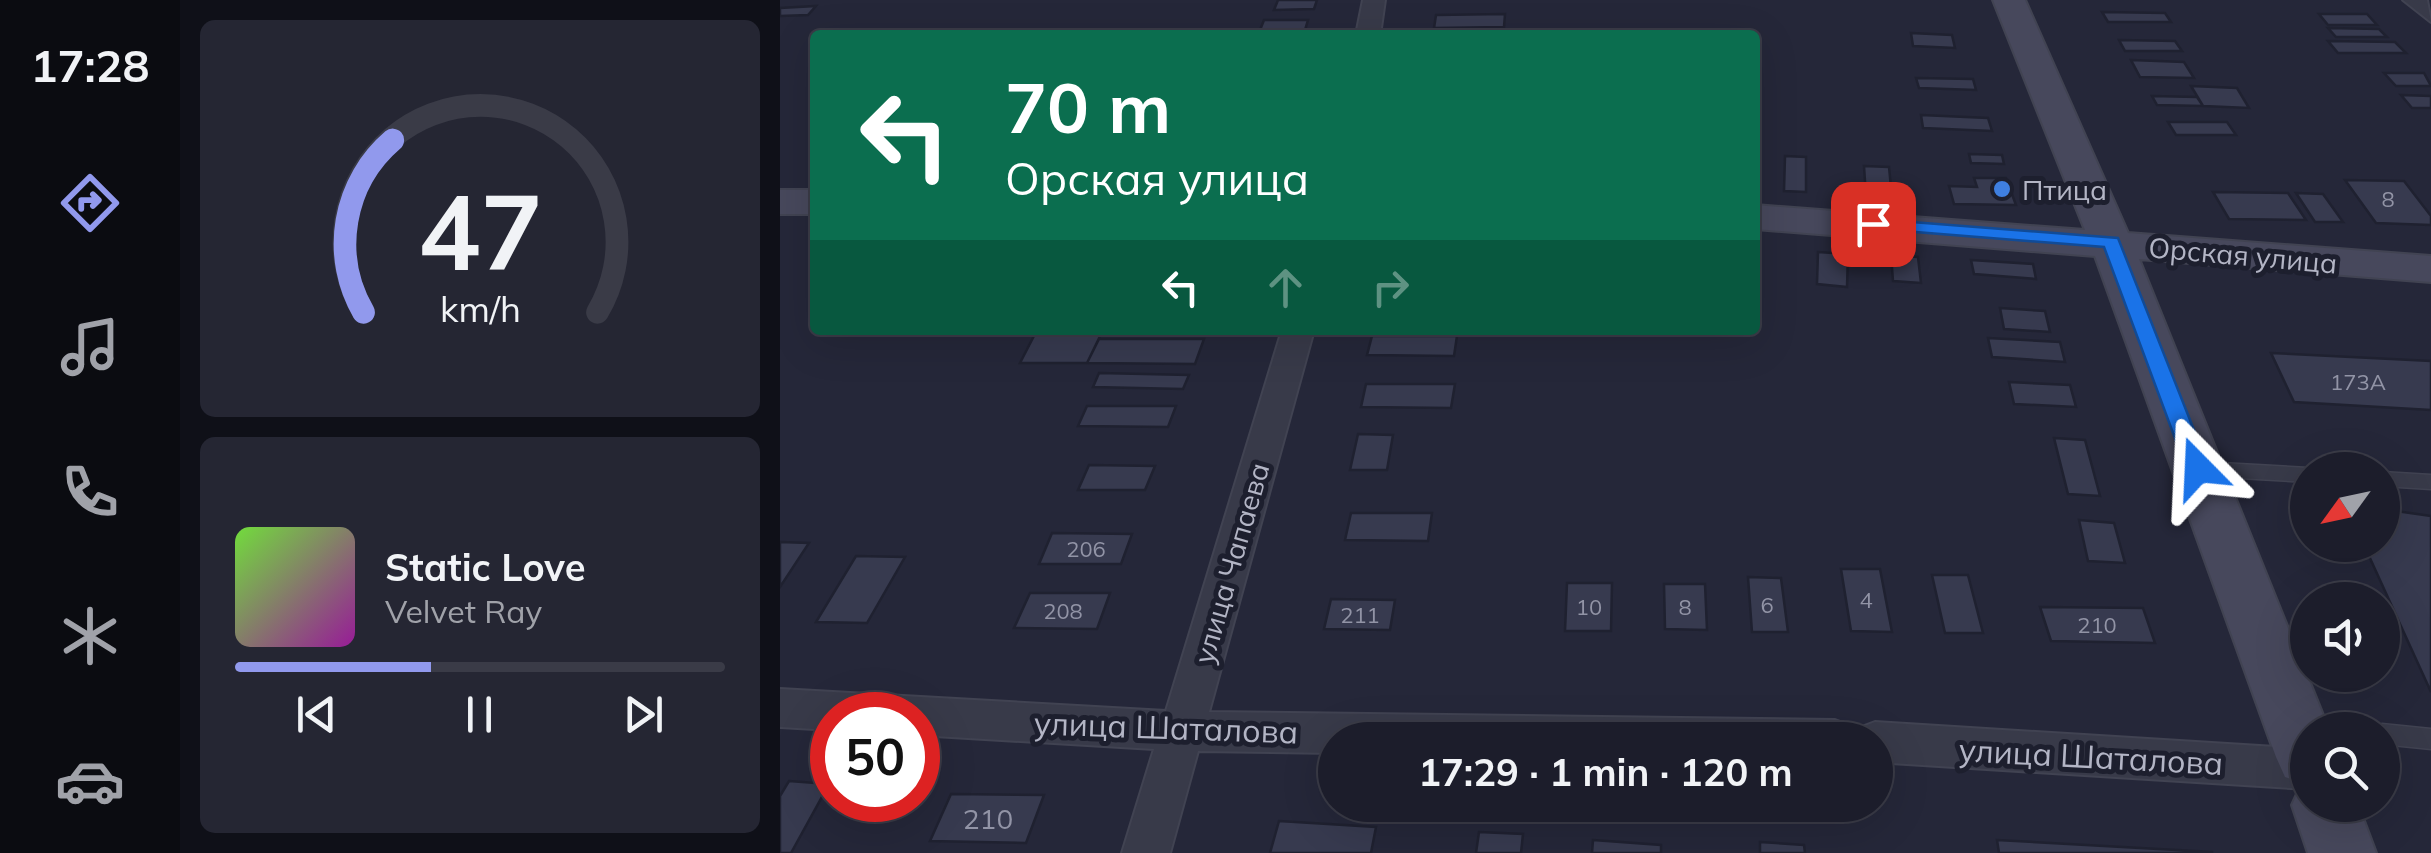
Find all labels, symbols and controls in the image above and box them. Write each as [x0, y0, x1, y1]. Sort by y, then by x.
text: 17:28 [30, 37, 150, 93]
text: 70 m [1005, 63, 1171, 151]
icon: left [840, 70, 970, 200]
text: Орская улица [1005, 150, 1309, 206]
text: 47 [418, 165, 542, 296]
icon: directions [55, 168, 125, 238]
place label: Птица [2022, 172, 2107, 207]
marker: Птица [1991, 178, 2013, 200]
pin [1831, 182, 1916, 267]
house number: 8 [2381, 185, 2395, 213]
icon: arrive [1846, 197, 1901, 252]
street label: Орская улица [2147, 229, 2339, 281]
icon: left [1153, 260, 1208, 315]
icon: ahead [1258, 260, 1313, 315]
icon: right [1363, 260, 1418, 315]
text: km/h [440, 286, 520, 331]
icon: music [55, 312, 125, 382]
house number: 173А [2330, 368, 2386, 396]
position arrow [2146, 416, 2250, 520]
north arrow [2290, 452, 2400, 562]
map controls [2290, 452, 2400, 822]
icon: phone [55, 457, 125, 527]
street label: улица Чапаева [1186, 459, 1276, 667]
house number: 206 [1066, 535, 1106, 563]
text: Static Love [385, 543, 586, 591]
button: sound [2290, 582, 2400, 692]
house number: 4 [1859, 586, 1873, 614]
text: Velvet Ray [385, 591, 542, 631]
house number: 6 [1760, 591, 1774, 619]
house number: 10 [1576, 593, 1602, 621]
house number: 8 [1678, 593, 1692, 621]
house number: 208 [1043, 597, 1083, 625]
icon: climate [55, 601, 125, 671]
house number: 211 [1340, 601, 1380, 629]
house number: 210 [2077, 611, 2117, 639]
icon: previous [289, 687, 344, 742]
icon: pause [452, 687, 507, 742]
icon: next [616, 687, 671, 742]
speed limit sign: 50 [810, 692, 940, 822]
street label: улица Шаталова [1033, 702, 1299, 752]
button: search [2290, 712, 2400, 822]
street label: улица Шаталова [1958, 729, 2224, 783]
icon: car [55, 746, 125, 816]
text: 17:29 · 1 min · 120 m [1418, 748, 1793, 796]
house number: 210 [963, 801, 1013, 836]

